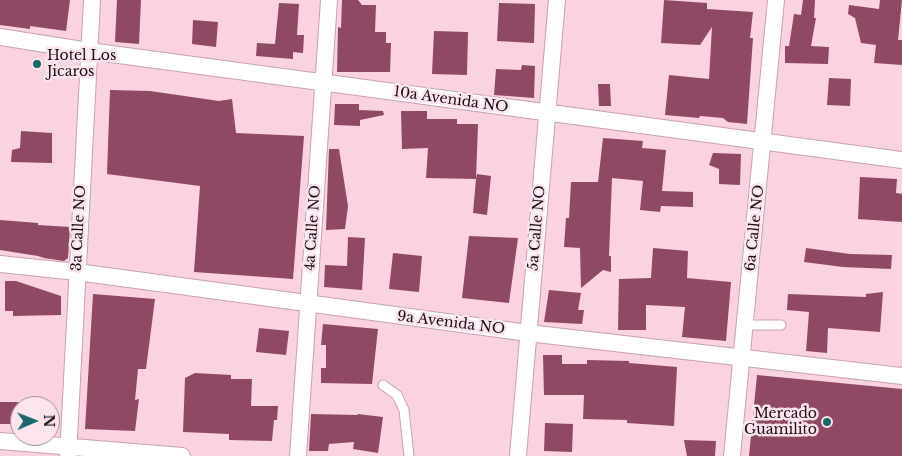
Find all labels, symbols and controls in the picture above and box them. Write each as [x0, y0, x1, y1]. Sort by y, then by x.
place label: Hotel Los Jicaros [47, 48, 116, 80]
marker: Hotel Los Jicaros [31, 58, 43, 70]
street label: 10a Avenida NO [393, 84, 509, 116]
street label: 6a Calle NO [742, 184, 768, 272]
street label: 3a Calle NO [68, 185, 90, 271]
street label: 4a Calle NO [302, 185, 324, 271]
street label: 5a Calle NO [525, 185, 549, 271]
street label: 9a Avenida NO [396, 308, 506, 338]
north arrow [10, 396, 60, 446]
place label: Mercado Guamilito [744, 406, 817, 438]
text: N [40, 414, 58, 427]
marker: Mercado Guamilito [821, 416, 833, 428]

